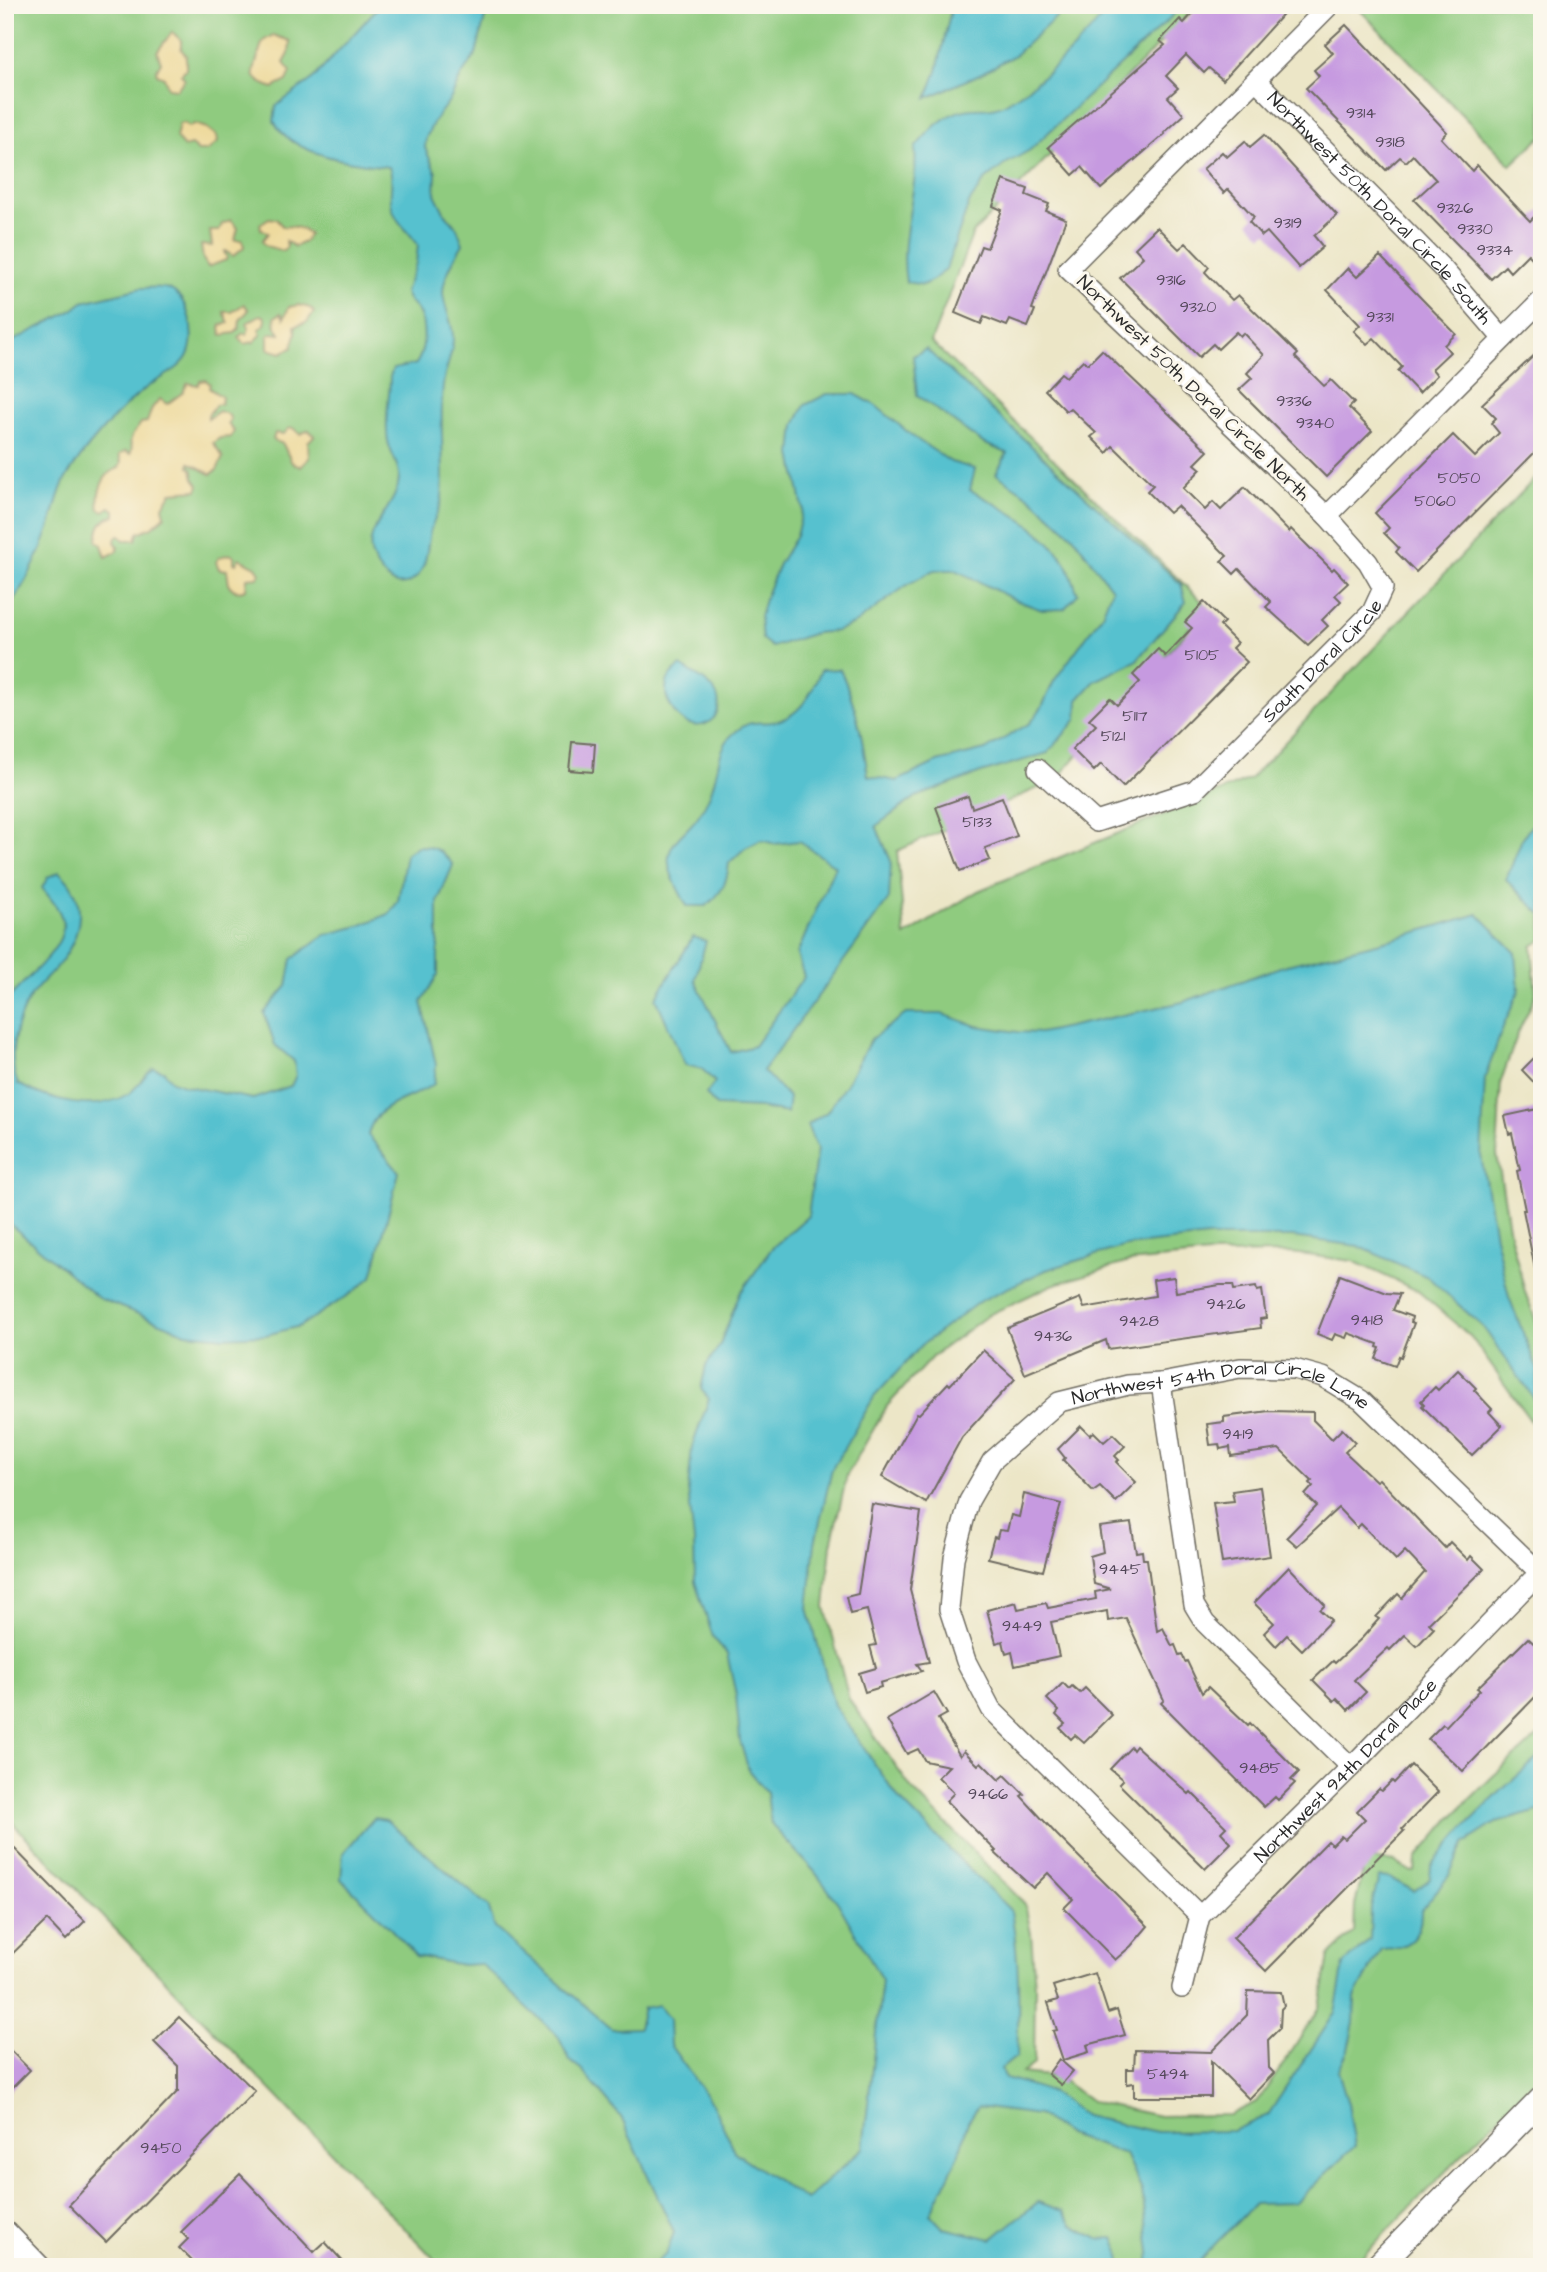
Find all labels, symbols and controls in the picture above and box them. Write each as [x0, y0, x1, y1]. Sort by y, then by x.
street label: Northwest 50th Doral Circle South [1261, 85, 1499, 331]
house number: 9314 [1346, 102, 1376, 124]
house number: 9318 [1375, 131, 1405, 153]
house number: 9326 [1437, 197, 1473, 219]
house number: 9319 [1274, 212, 1302, 234]
house number: 9330 [1457, 218, 1493, 240]
house number: 9334 [1477, 239, 1513, 261]
street label: Northwest 50th Doral Circle North [1071, 269, 1316, 507]
house number: 9316 [1156, 269, 1186, 291]
house number: 9320 [1180, 296, 1216, 318]
house number: 9331 [1366, 306, 1394, 328]
house number: 9336 [1276, 390, 1312, 412]
house number: 9340 [1296, 412, 1334, 434]
house number: 5050 [1438, 467, 1480, 489]
house number: 5060 [1414, 490, 1456, 512]
street label: South Doral Circle [1256, 595, 1389, 729]
house number: 5105 [1185, 644, 1220, 666]
house number: 5117 [1122, 705, 1148, 727]
house number: 5121 [1101, 725, 1125, 747]
house number: 5133 [962, 811, 992, 833]
house number: 9426 [1206, 1293, 1246, 1315]
house number: 9418 [1351, 1309, 1383, 1331]
house number: 9428 [1119, 1310, 1159, 1332]
house number: 9436 [1034, 1325, 1072, 1347]
text: Northwest 54th Doral Circle Lane [1069, 1354, 1376, 1416]
street label: Northwest 54th Doral Circle Lane [1063, 1389, 1371, 1423]
house number: 9419 [1222, 1423, 1254, 1445]
house number: 9445 [1099, 1558, 1142, 1580]
house number: 9449 [1002, 1615, 1042, 1637]
street label: Northwest 94th Doral Place [1248, 1672, 1443, 1869]
house number: 9485 [1239, 1757, 1282, 1779]
house number: 9466 [968, 1783, 1008, 1805]
house number: 5494 [1147, 2063, 1189, 2085]
house number: 9450 [140, 2137, 182, 2159]

